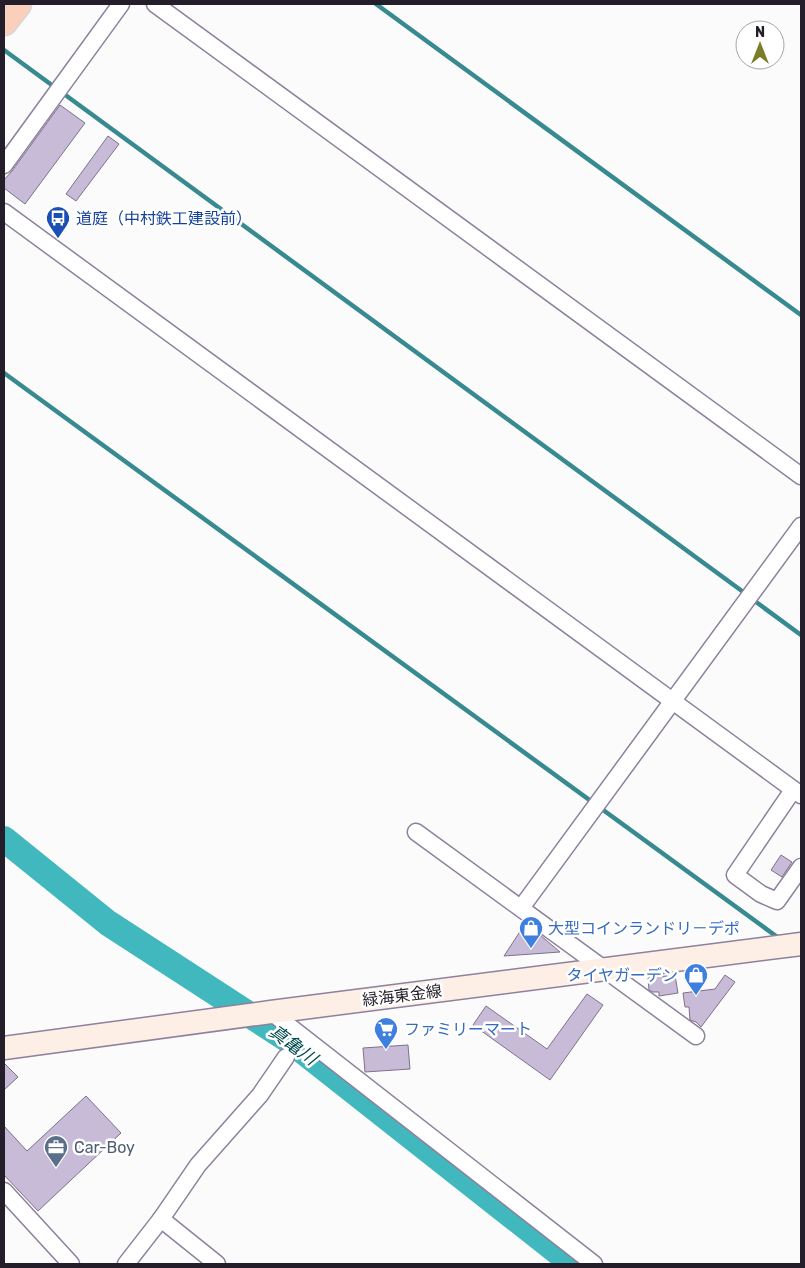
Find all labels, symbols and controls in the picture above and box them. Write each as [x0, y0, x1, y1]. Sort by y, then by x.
north arrow [735, 20, 785, 70]
text: N [755, 24, 765, 41]
bus stop icon: 道庭（中村鉄工建設前） [45, 205, 71, 239]
place label: 道庭（中村鉄工建設前） [76, 209, 252, 228]
shop icon: 大型コインランドリ－デポ [518, 915, 544, 949]
place label: 大型コインランドリ－デポ [548, 919, 740, 938]
shop icon: タイヤガーデン [683, 962, 709, 996]
place label: タイヤガーデン [566, 966, 678, 985]
street label: 緑海東金線 [361, 981, 443, 1010]
supermarket icon: ファミリーマート [373, 1016, 399, 1050]
water label: 真亀川 [265, 1020, 323, 1071]
place label: ファミリーマート [404, 1020, 532, 1039]
office icon: Car-Boy [43, 1134, 69, 1168]
place label: Car-Boy [74, 1138, 135, 1157]

